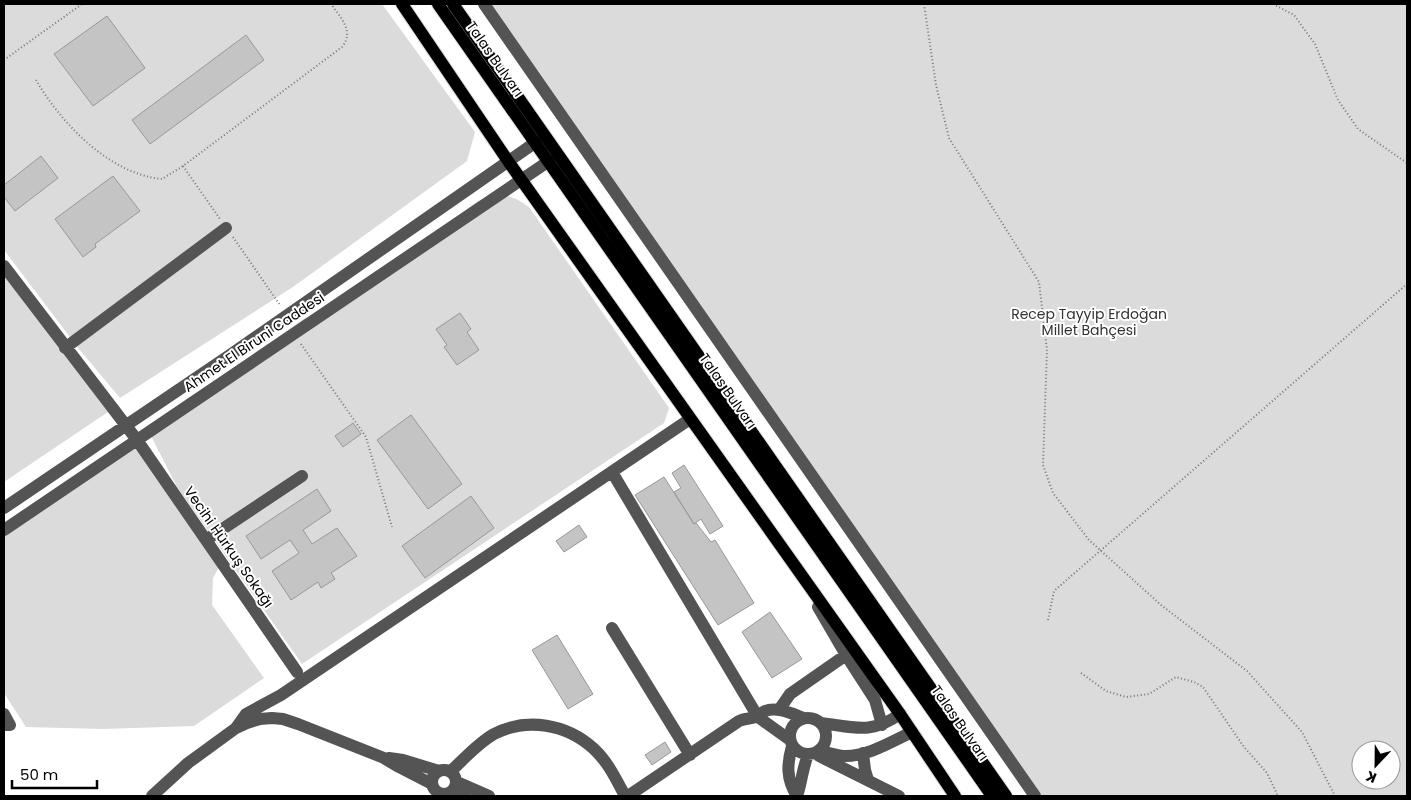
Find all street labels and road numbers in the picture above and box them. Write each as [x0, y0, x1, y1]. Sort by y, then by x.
street label: Talas Bulvarı [462, 17, 528, 101]
street label: Ahmet El Biruni Caddesi [180, 287, 328, 397]
street label: Talas Bulvarı [695, 349, 761, 433]
street label: Vecihi Hürkuş Sokağı [179, 482, 279, 612]
street label: Talas Bulvarı [927, 681, 993, 765]

